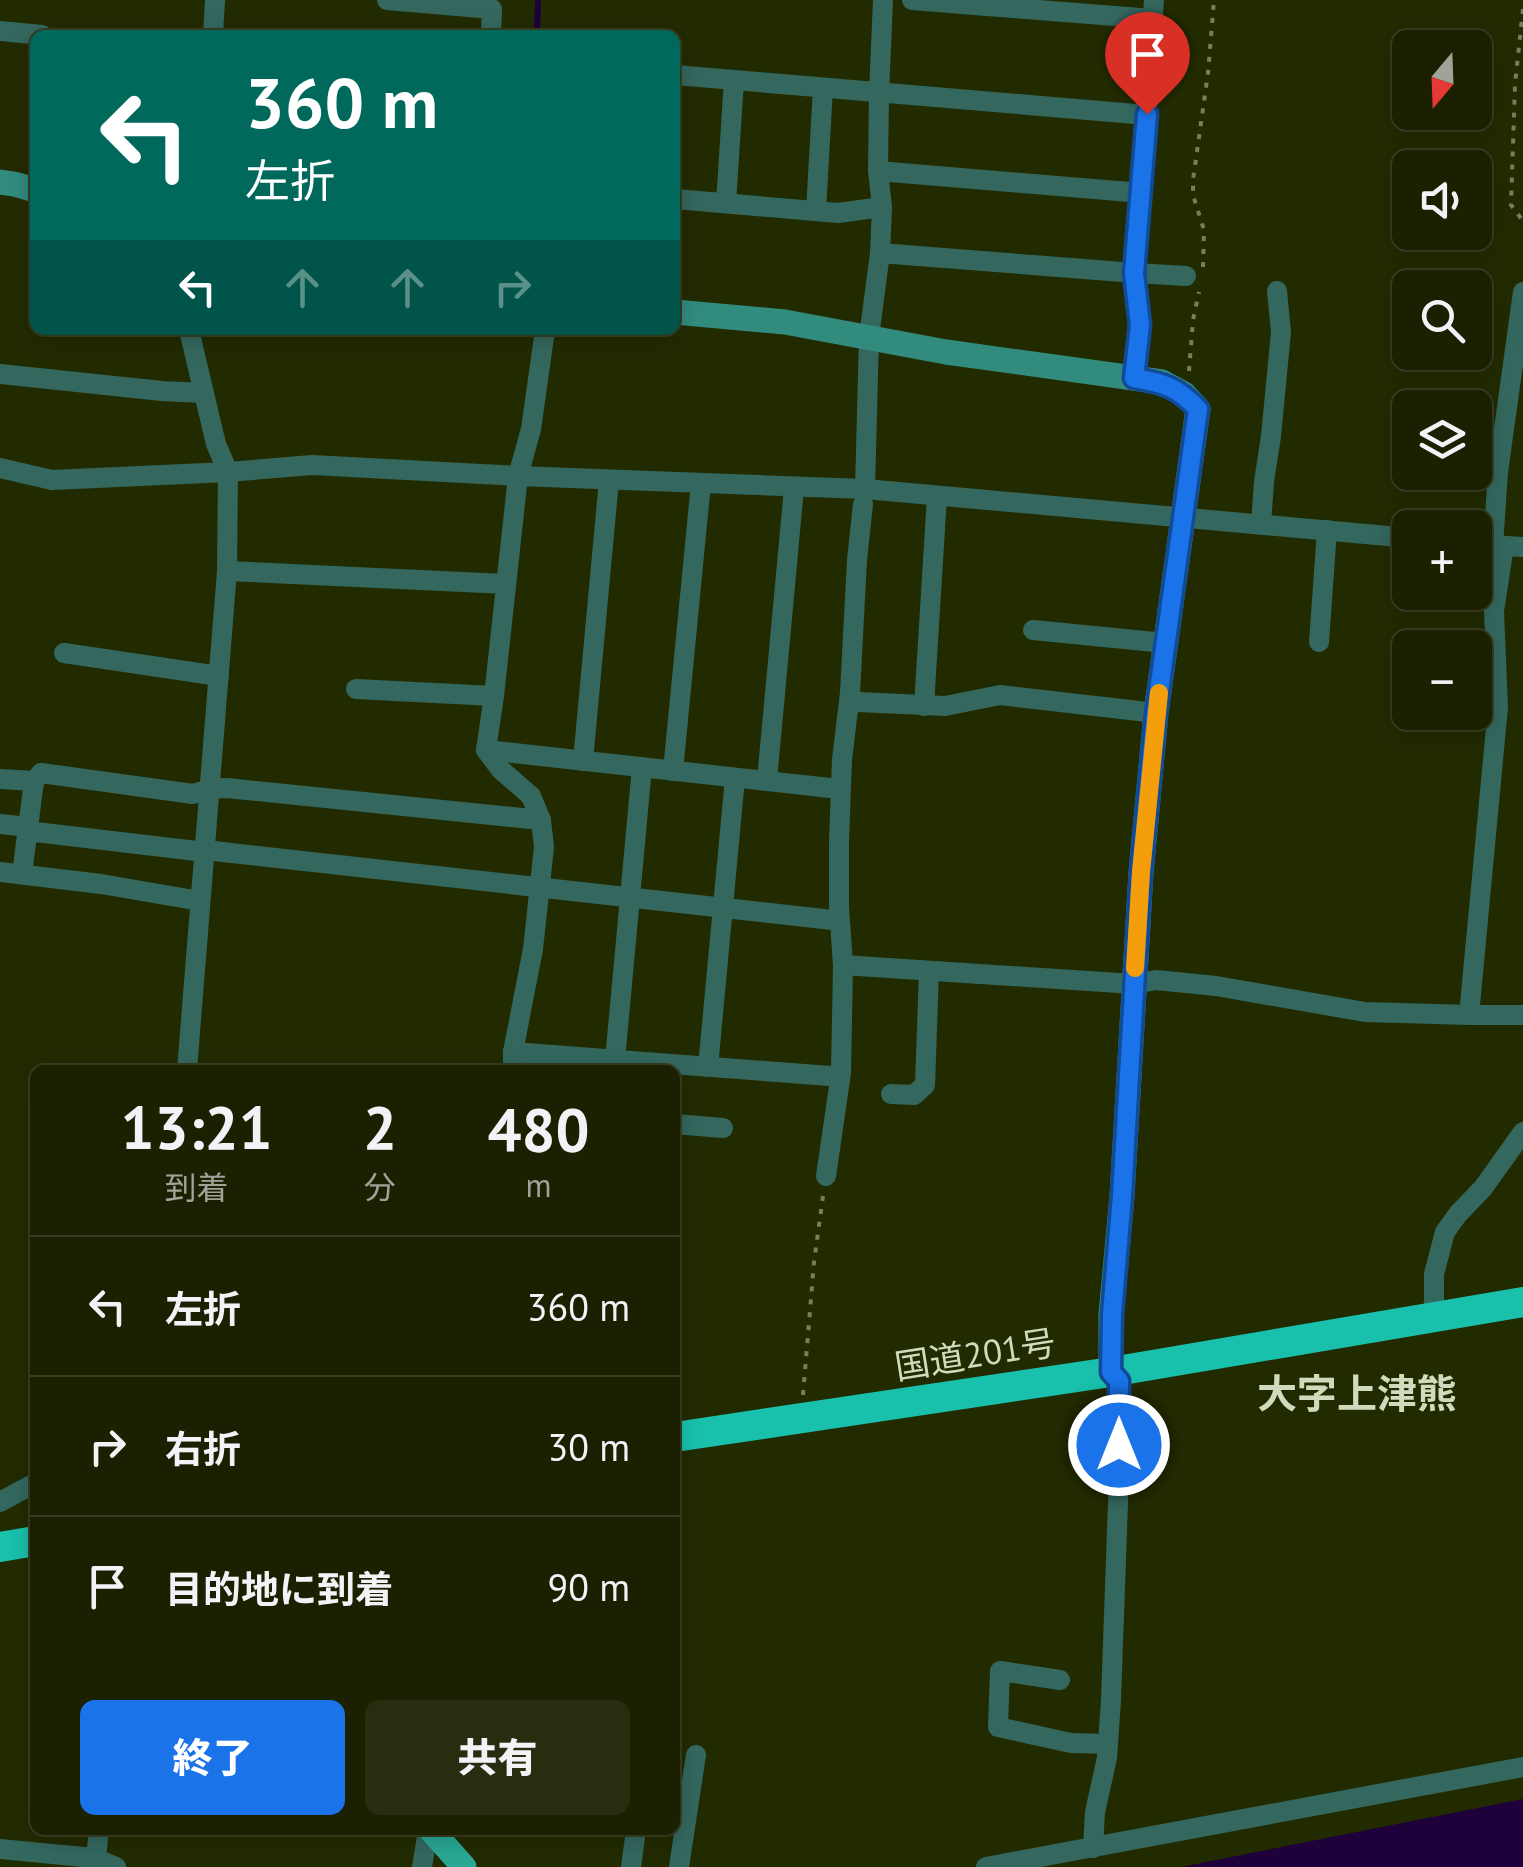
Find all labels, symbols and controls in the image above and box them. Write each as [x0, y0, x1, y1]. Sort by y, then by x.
pin [1105, 12, 1190, 115]
icon: arrive [1120, 27, 1175, 82]
north arrow [1392, 30, 1492, 130]
map controls [1392, 30, 1492, 730]
text: 360 m [245, 57, 438, 147]
icon: left [80, 70, 210, 200]
button: sound [1392, 150, 1492, 250]
text: 左折 [245, 151, 335, 209]
icon: left [170, 260, 225, 315]
icon: ahead [275, 260, 330, 315]
icon: ahead [380, 260, 435, 315]
icon: right [485, 260, 540, 315]
button: search [1392, 270, 1492, 370]
button: layers [1392, 390, 1492, 490]
button: + [1392, 510, 1492, 610]
button: − [1392, 630, 1492, 730]
text: 13:21 [120, 1088, 273, 1166]
text: 2 [363, 1088, 397, 1166]
text: 480 [487, 1090, 590, 1168]
text: m [526, 1164, 552, 1206]
text: 到着 [165, 1166, 229, 1208]
text: 分 [364, 1166, 396, 1208]
icon: left [80, 1279, 135, 1334]
text: 360 m [527, 1282, 630, 1331]
text: 左折 [165, 1284, 241, 1333]
street label: 国道201号 [891, 1319, 1059, 1389]
district label: 大字上津熊 [1257, 1367, 1457, 1419]
position arrow [1067, 1393, 1171, 1497]
icon: right [80, 1419, 135, 1474]
text: 30 m [548, 1422, 630, 1471]
text: 右折 [165, 1424, 241, 1473]
icon: arrive [80, 1559, 135, 1614]
text: 90 m [548, 1562, 630, 1611]
text: 目的地に到着 [165, 1564, 393, 1613]
button: 終了 [80, 1700, 345, 1815]
button: 共有 [365, 1700, 630, 1815]

